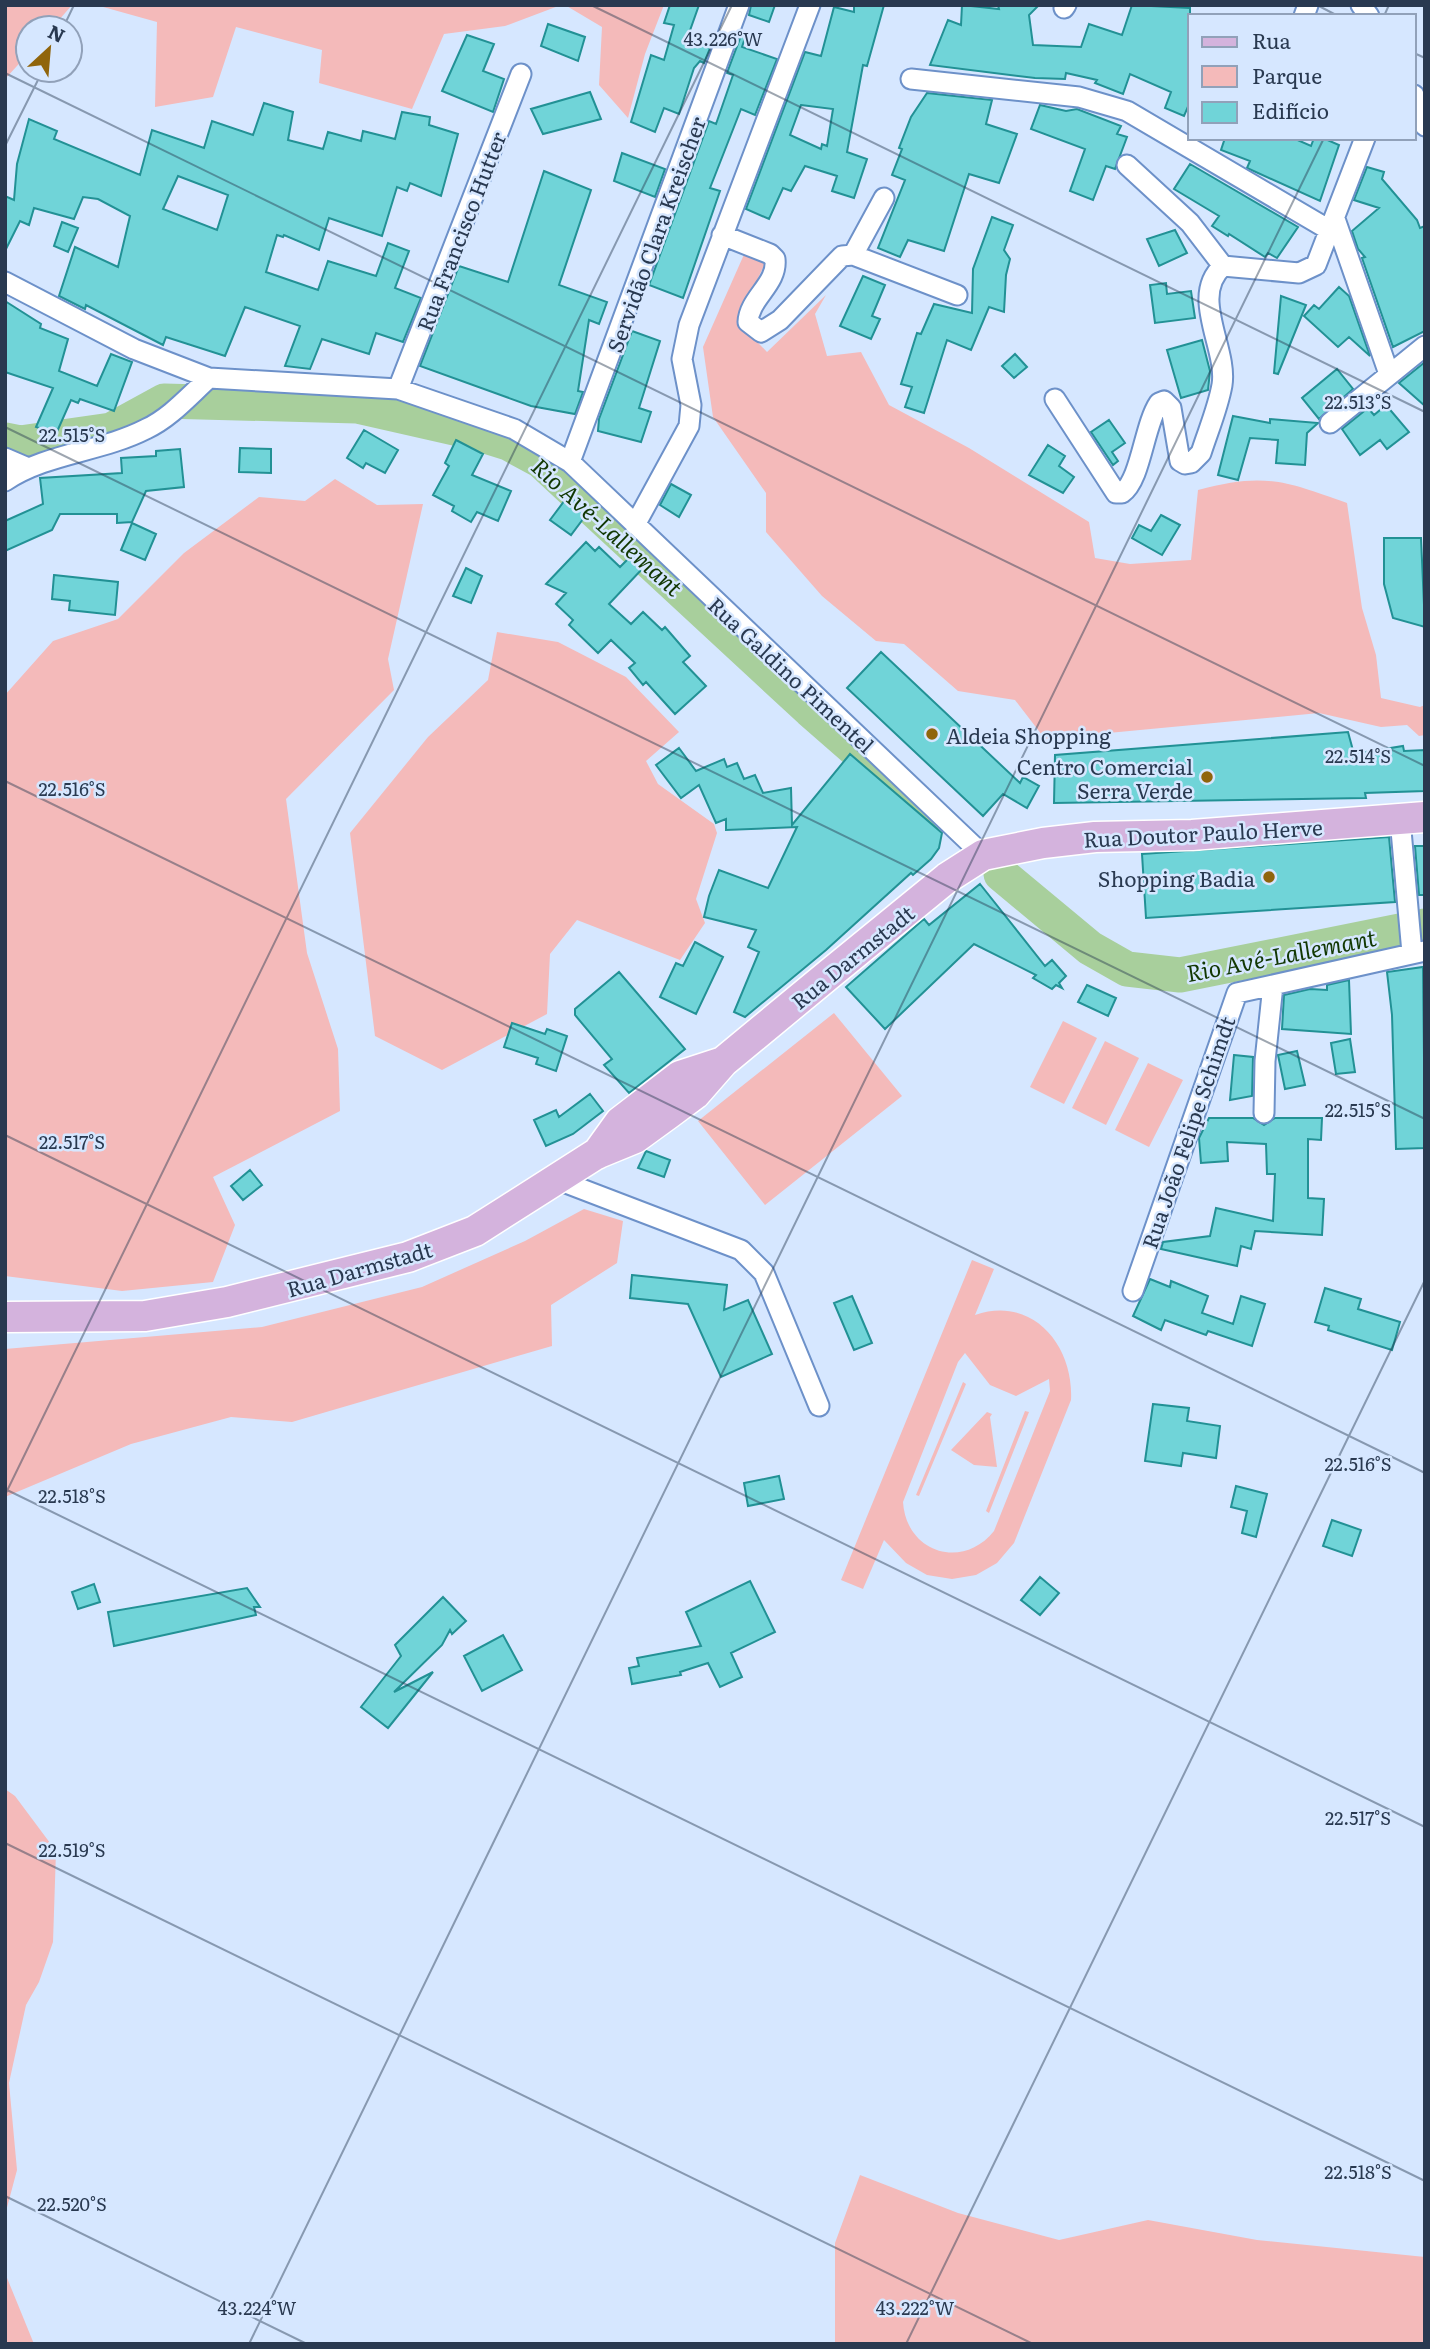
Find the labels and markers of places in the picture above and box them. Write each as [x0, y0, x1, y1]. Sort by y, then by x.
place label: Aldeia Shopping [946, 719, 1111, 750]
marker: Aldeia Shopping [924, 726, 940, 742]
place label: Centro Comercial Serra Verde [1017, 750, 1193, 805]
marker: Centro Comercial Serra Verde [1199, 769, 1215, 785]
place label: Shopping Badia [1098, 862, 1256, 893]
marker: Shopping Badia [1261, 869, 1277, 885]

